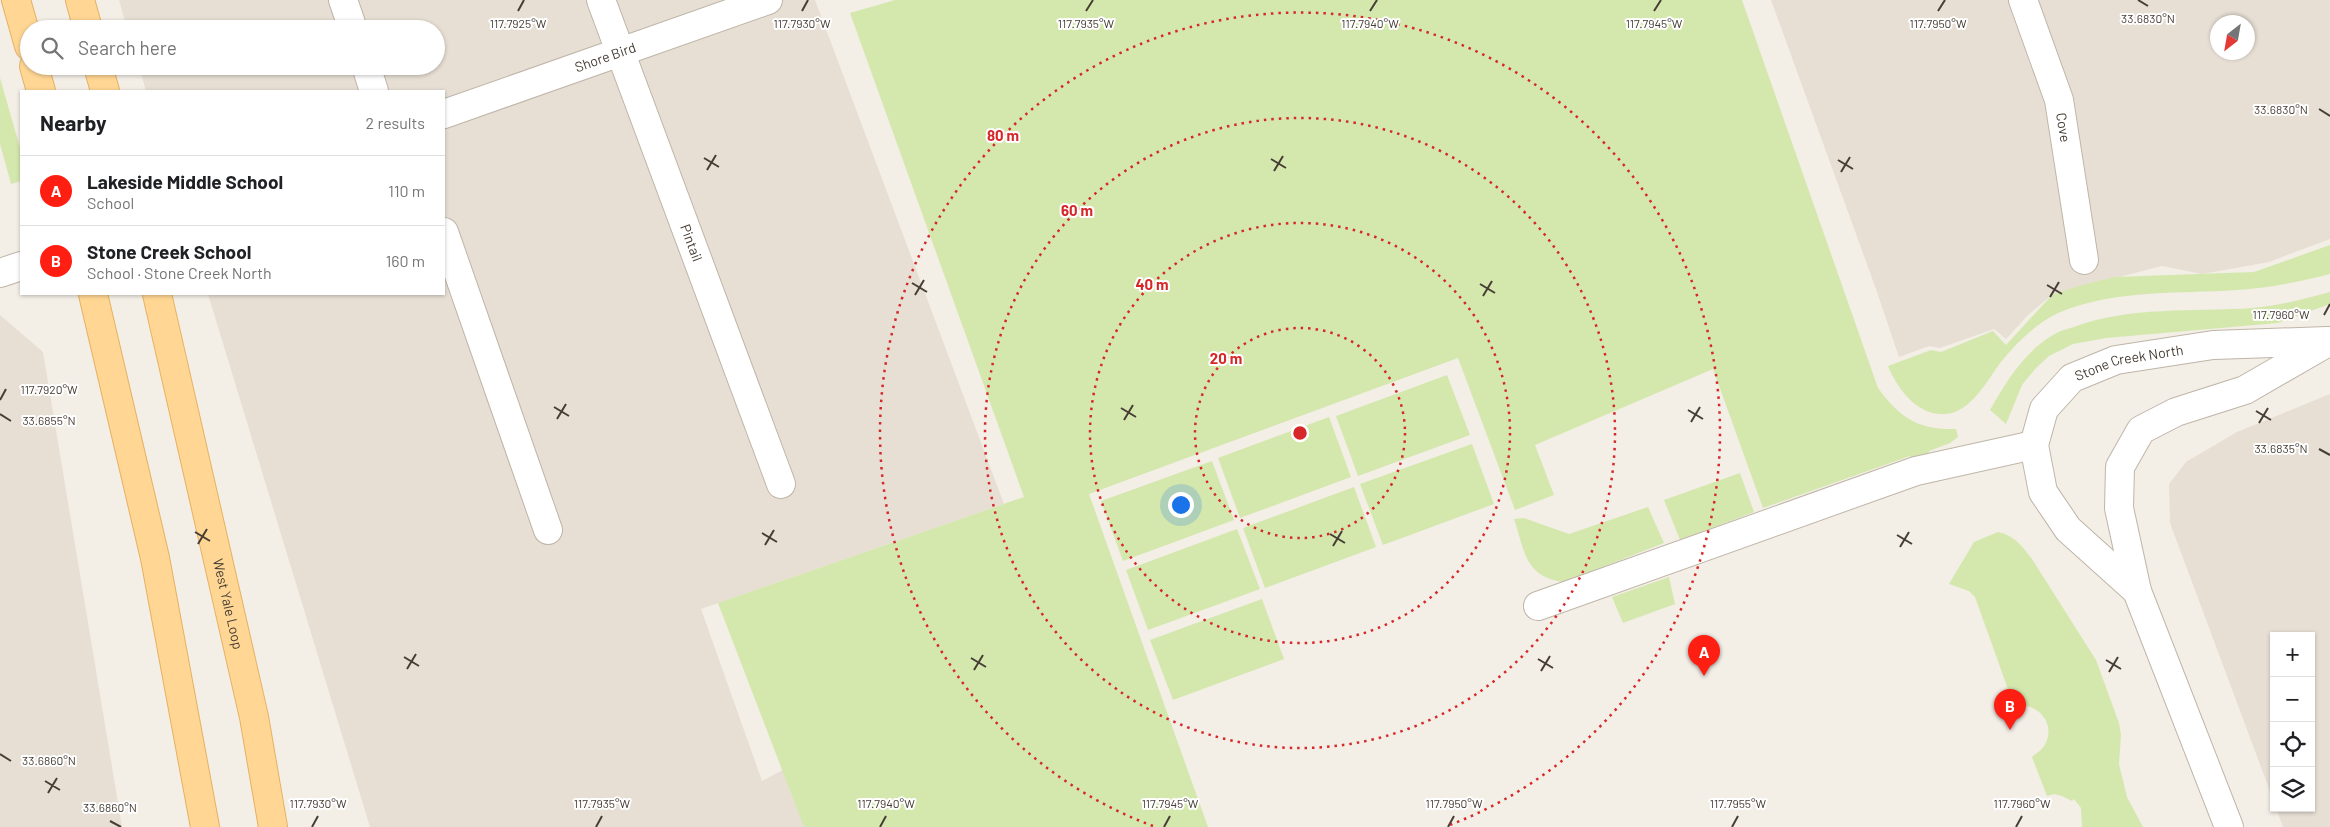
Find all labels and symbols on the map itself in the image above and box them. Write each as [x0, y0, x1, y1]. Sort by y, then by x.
text: 33.6830°N [2121, 11, 2175, 25]
north arrow [2210, 15, 2255, 60]
text: 117.7925°W [490, 16, 547, 30]
text: 117.7930°W [774, 16, 831, 30]
text: 117.7935°W [1058, 16, 1115, 30]
text: 117.7940°W [1341, 16, 1399, 30]
text: 117.7945°W [1626, 16, 1683, 30]
text: 117.7950°W [1910, 16, 1967, 30]
street label: Shore Bird [572, 38, 638, 75]
text: 33.6830°N [2254, 102, 2308, 116]
street label: Cove [2053, 111, 2074, 143]
text: 80 m [987, 126, 1019, 144]
text: 60 m [1061, 201, 1093, 219]
street label: Pintail [677, 222, 706, 264]
text: 40 m [1135, 275, 1169, 293]
text: 117.7960°W [2253, 307, 2310, 321]
street label: Stone Creek North [2072, 341, 2184, 384]
text: 20 m [1210, 349, 1242, 367]
text: 117.7920°W [20, 382, 78, 396]
text: 33.6855°N [22, 413, 76, 427]
centre of rings [1291, 424, 1309, 442]
text: 33.6835°N [2254, 441, 2308, 455]
your location [1168, 492, 1194, 518]
street label: West Yale Loop [210, 557, 247, 651]
pin: A [1688, 635, 1720, 676]
pin: B [1994, 689, 2026, 730]
text: 33.6860°N [22, 753, 76, 767]
text: 117.7930°W [290, 796, 347, 810]
text: 117.7935°W [574, 796, 631, 810]
text: 117.7940°W [857, 796, 915, 810]
text: 117.7945°W [1142, 796, 1199, 810]
text: 117.7950°W [1426, 796, 1483, 810]
text: 117.7955°W [1710, 796, 1767, 810]
text: 117.7960°W [1994, 796, 2051, 810]
text: 33.6860°N [83, 800, 137, 814]

